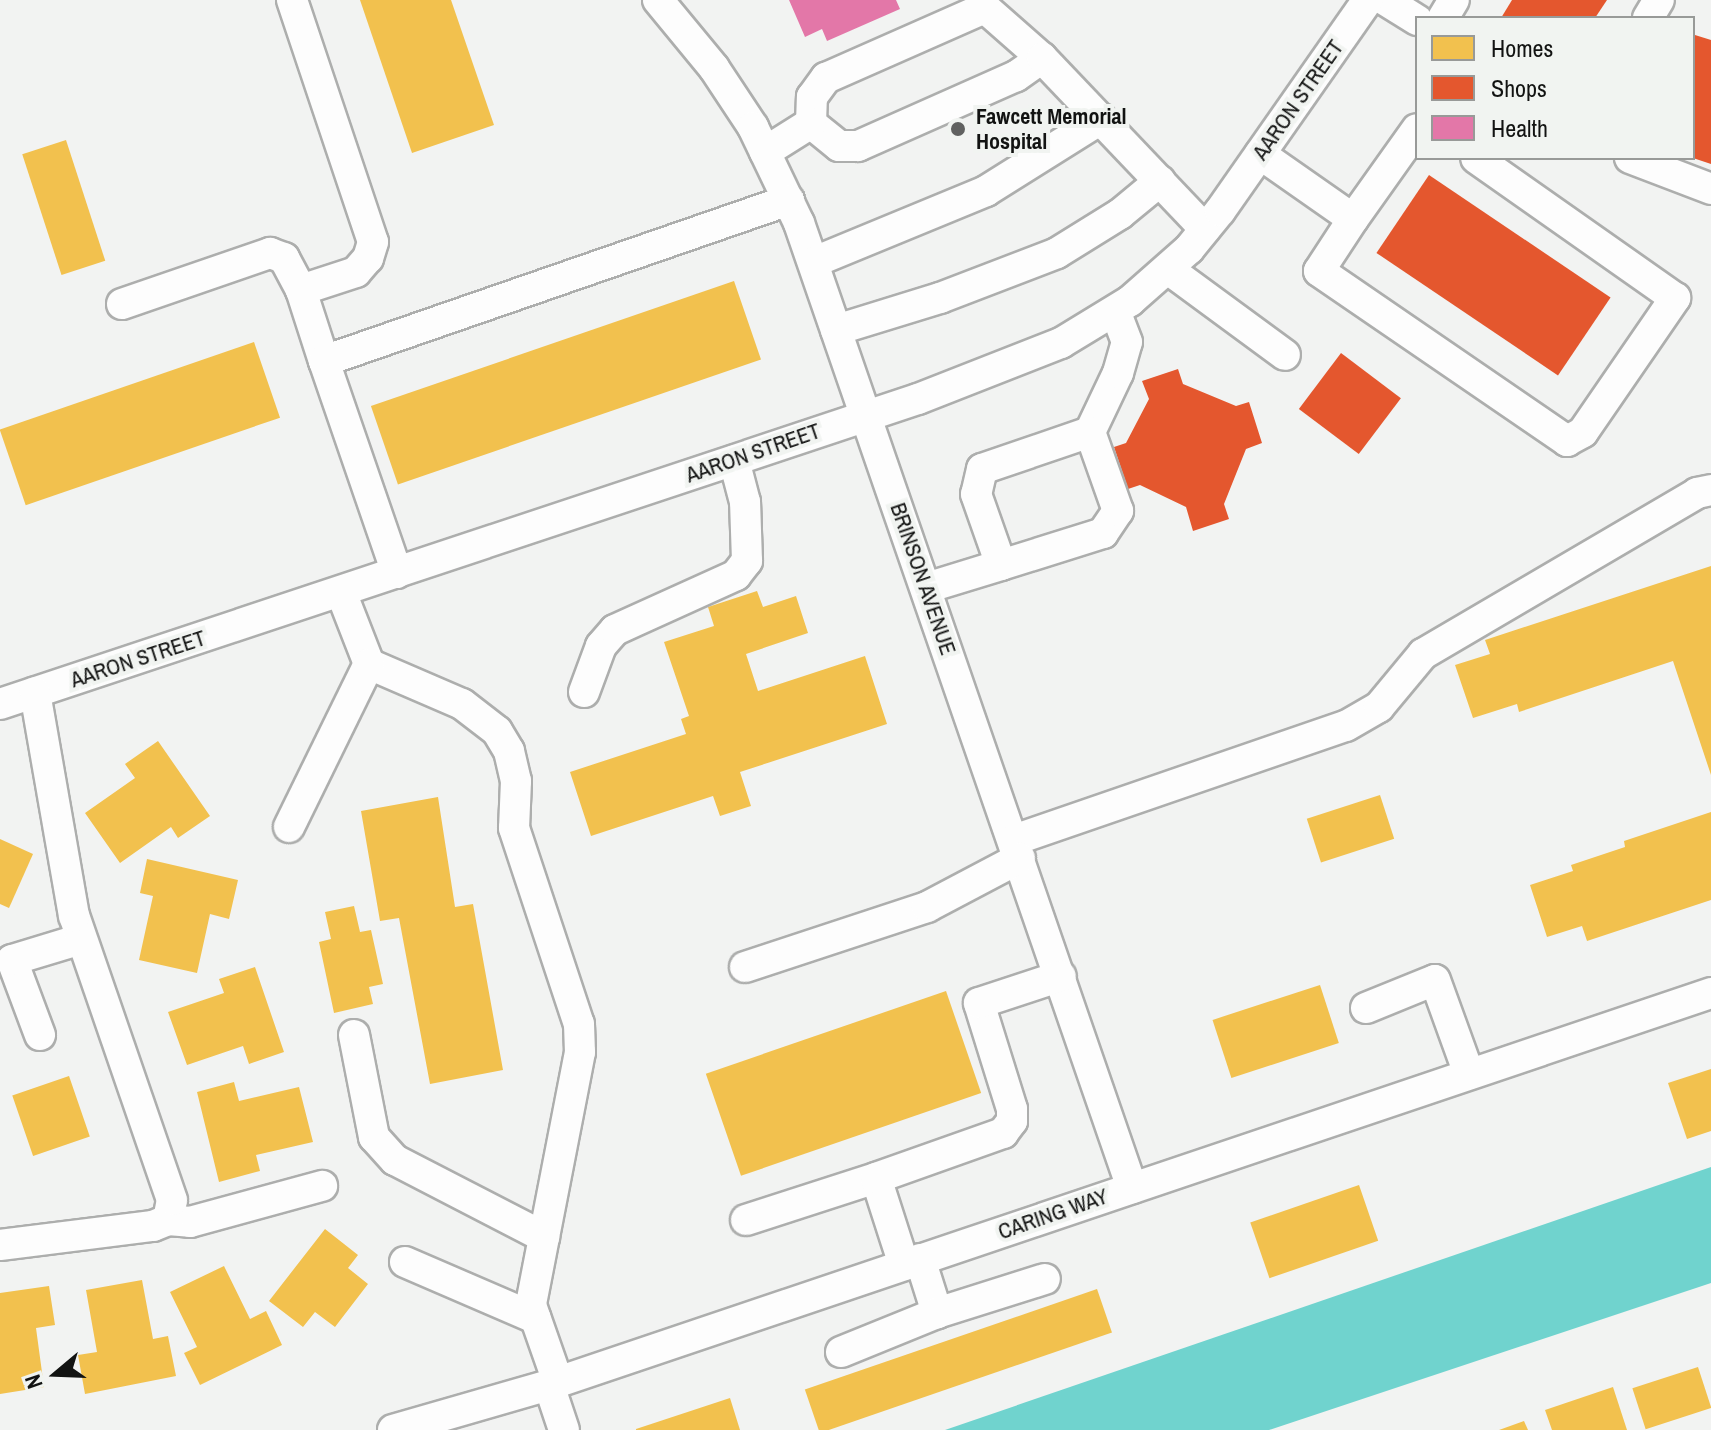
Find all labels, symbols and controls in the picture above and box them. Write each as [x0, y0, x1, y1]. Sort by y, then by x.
legend [1415, 16, 1695, 160]
text: Homes [1491, 32, 1553, 64]
street label: AARON STREET [1247, 35, 1349, 165]
text: Shops [1491, 72, 1547, 104]
place label: Fawcett Memorial Hospital [976, 103, 1127, 154]
text: Health [1491, 112, 1548, 144]
marker: Fawcett Memorial Hospital [947, 118, 969, 140]
street label: AARON STREET [682, 418, 824, 488]
street label: BRINSON AVENUE [884, 499, 962, 659]
street label: AARON STREET [67, 625, 209, 693]
street label: CARING WAY [995, 1183, 1111, 1245]
north arrow [16, 1334, 96, 1414]
text: N [17, 1371, 50, 1393]

